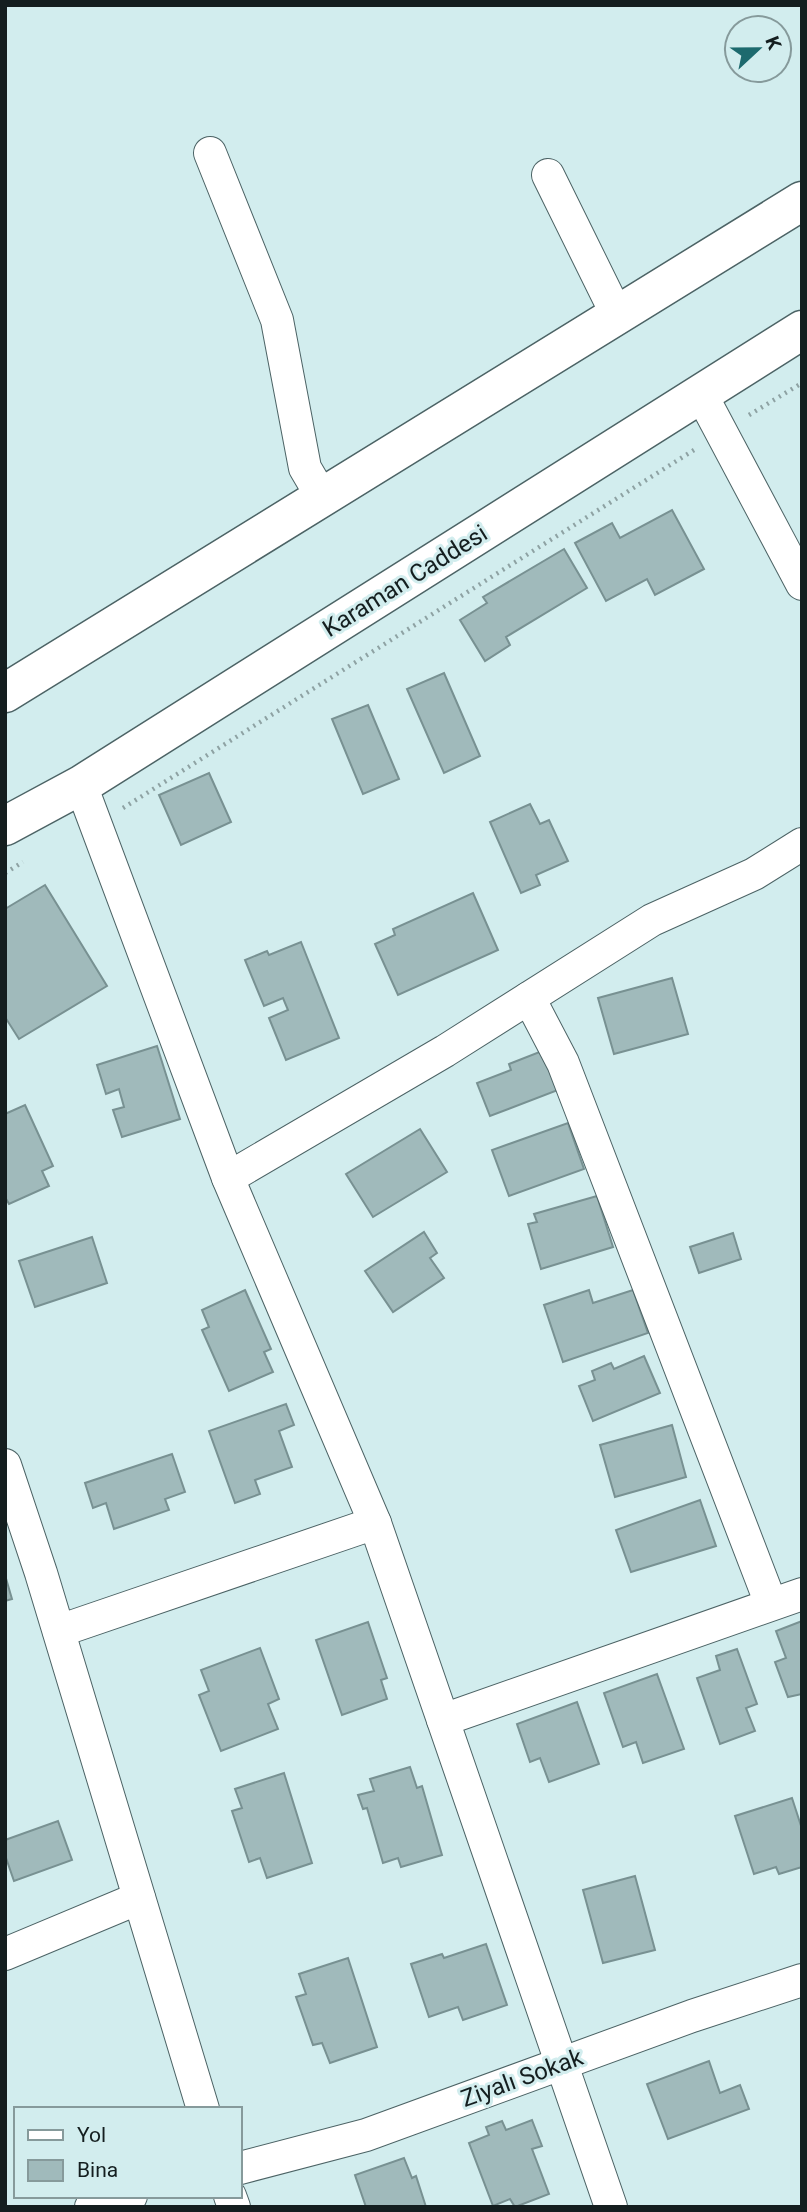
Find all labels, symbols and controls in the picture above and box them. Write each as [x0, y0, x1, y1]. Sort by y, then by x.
north arrow [723, 14, 793, 84]
text: K [760, 33, 787, 54]
street label: Karaman Caddesi [318, 519, 492, 643]
street label: Ziyalı Sokak [457, 2043, 587, 2113]
legend [14, 2107, 242, 2198]
text: Yol [77, 2123, 106, 2147]
text: Bina [77, 2158, 118, 2182]

